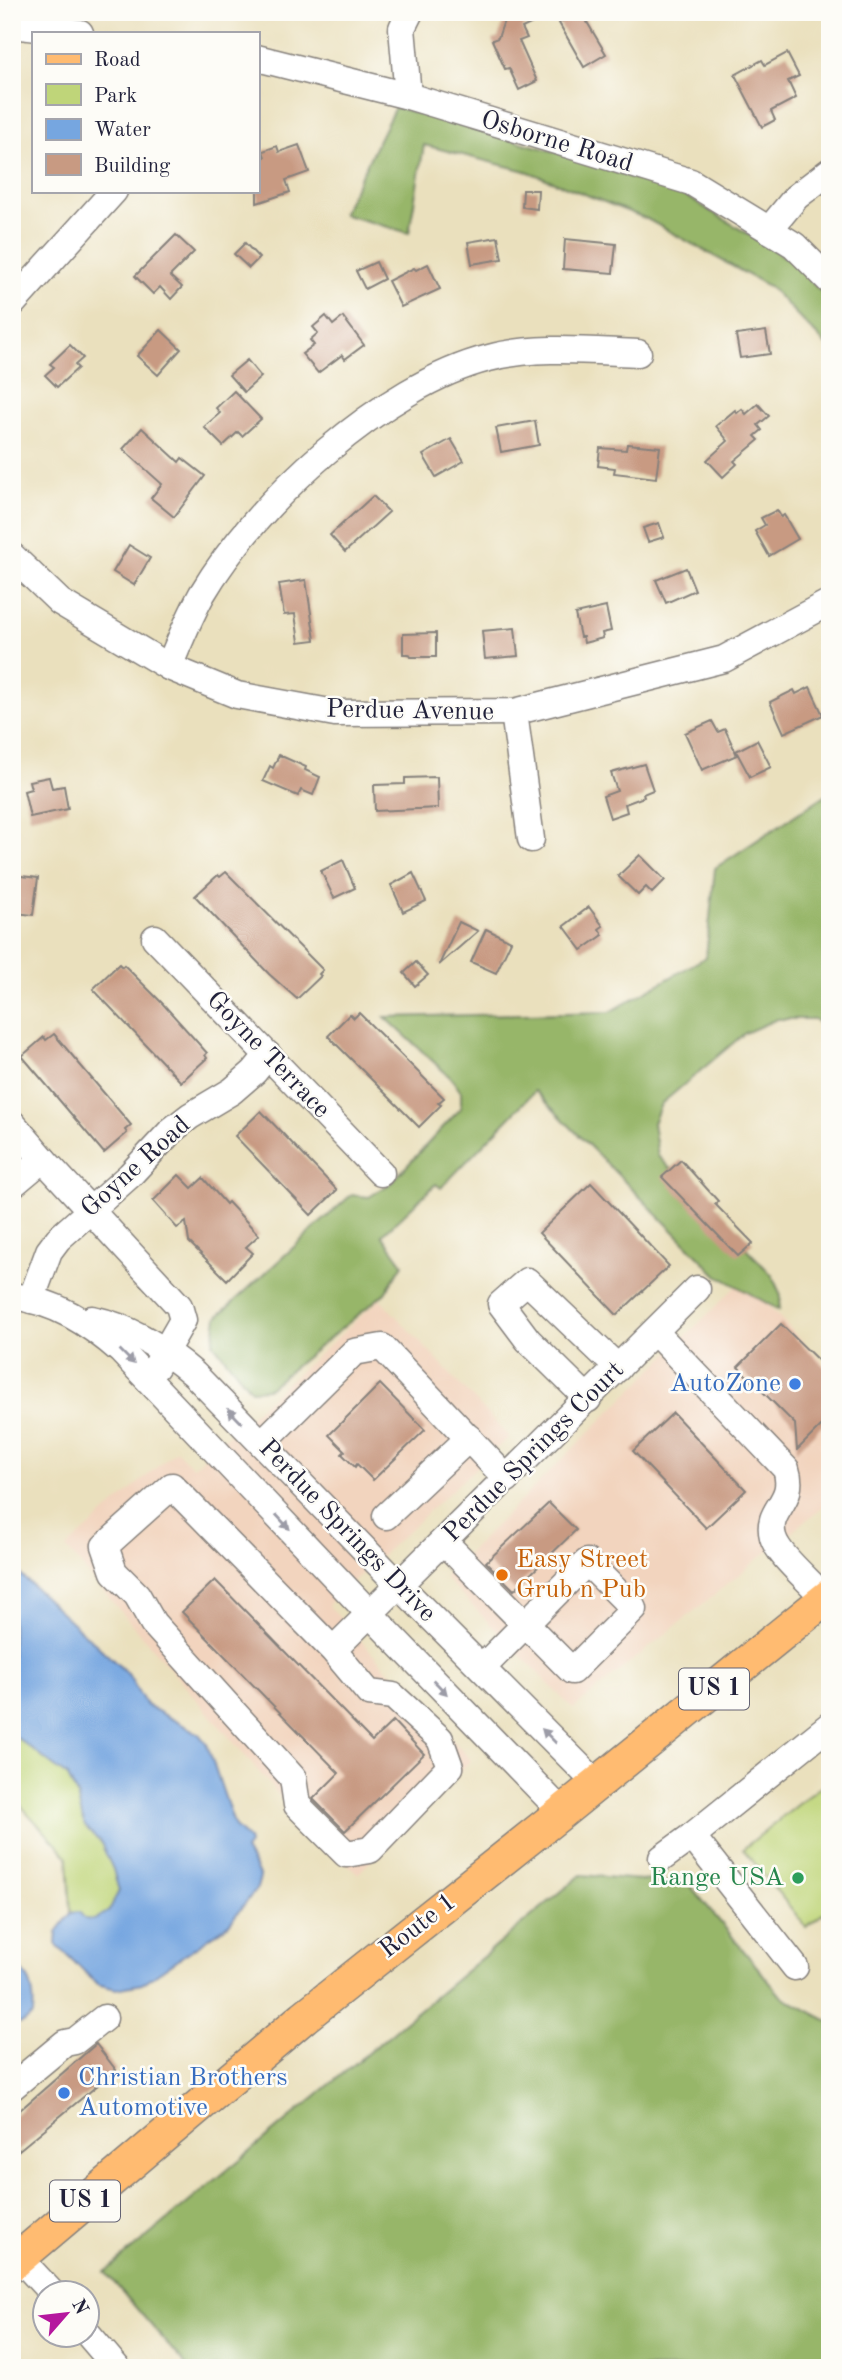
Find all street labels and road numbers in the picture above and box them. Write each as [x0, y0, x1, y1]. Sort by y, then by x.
street label: Osborne Road [478, 107, 636, 177]
street label: Perdue Avenue [326, 697, 494, 725]
street label: Goyne Terrace [201, 987, 335, 1123]
street label: Goyne Road [77, 1112, 195, 1222]
street label: Perdue Springs Court [439, 1357, 629, 1547]
street label: Perdue Springs Drive [254, 1435, 440, 1627]
road number: US 1 [679, 1668, 749, 1709]
street label: Route 1 [375, 1888, 461, 1964]
road number: US 1 [50, 2180, 120, 2222]

